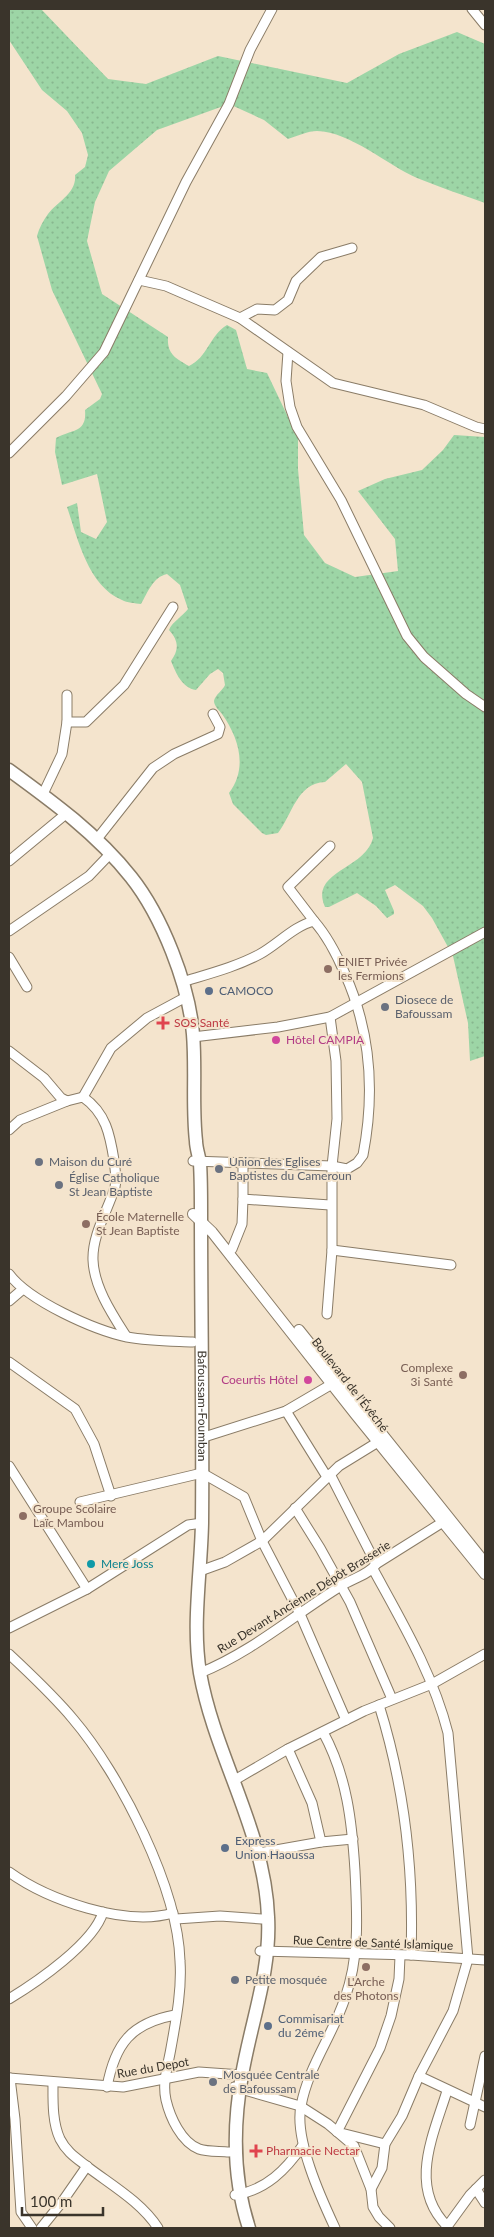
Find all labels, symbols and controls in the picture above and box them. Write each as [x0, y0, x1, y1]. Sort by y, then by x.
place label: ENIET Privée les Fermions [338, 954, 407, 983]
marker: ENIET Privée les Fermions [322, 963, 334, 975]
place label: CAMOCO [219, 983, 274, 998]
marker: CAMOCO [203, 985, 215, 997]
place label: Diosece de Bafoussam [395, 992, 453, 1021]
marker: Diosece de Bafoussam [379, 1001, 391, 1013]
place label: SOS Santé [174, 1015, 229, 1030]
marker: SOS Santé [156, 1016, 170, 1030]
place label: Hôtel CAMPIA [286, 1032, 365, 1047]
marker: Hôtel CAMPIA [270, 1034, 282, 1046]
place label: Maison du Curé [49, 1154, 132, 1169]
place label: Union des Eglises Baptistes du Cameroun [229, 1154, 352, 1183]
marker: Maison du Curé [33, 1156, 45, 1168]
marker: Union des Eglises Baptistes du Cameroun [213, 1163, 225, 1175]
place label: Église Catholique St Jean Baptiste [69, 1170, 159, 1199]
marker: Église Catholique St Jean Baptiste [53, 1179, 65, 1191]
place label: École Maternelle St Jean Baptiste [96, 1209, 184, 1238]
marker: École Maternelle St Jean Baptiste [80, 1218, 92, 1230]
street label: Boulevard de l'Évêché [309, 1335, 392, 1435]
street label: Bafoussam-Foumban [195, 1351, 210, 1461]
place label: Complexe 3i Santé [401, 1360, 453, 1389]
marker: Complexe 3i Santé [457, 1369, 469, 1381]
place label: Coeurtis Hôtel [221, 1372, 298, 1387]
marker: Coeurtis Hôtel [302, 1374, 314, 1386]
place label: Groupe Scolaire Laïc Mambou [33, 1501, 116, 1530]
marker: Groupe Scolaire Laïc Mambou [17, 1510, 29, 1522]
street label: Rue Devant Ancienne Dépôt Brasserie [214, 1537, 393, 1656]
place label: Mere Joss [101, 1556, 154, 1571]
marker: Mere Joss [85, 1558, 97, 1570]
place label: Express Union Haoussa [235, 1833, 315, 1862]
marker: Express Union Haoussa [219, 1842, 231, 1854]
street label: Rue Centre de Santé Islamique [293, 1932, 453, 1953]
marker: L'Arche des Photons [360, 1961, 372, 1973]
place label: Petite mosquée [245, 1972, 327, 1987]
marker: Petite mosquée [229, 1974, 241, 1986]
place label: L'Arche des Photons [334, 1974, 398, 2003]
place label: Commisariat du 2éme [278, 2011, 345, 2040]
marker: Commisariat du 2éme [262, 2020, 274, 2032]
street label: Rue du Depot [116, 2054, 191, 2081]
place label: Mosquée Centrale de Bafoussam [223, 2067, 320, 2096]
marker: Mosquée Centrale de Bafoussam [207, 2076, 219, 2088]
place label: Pharmacie Nectar [266, 2143, 360, 2158]
marker: Pharmacie Nectar [250, 2145, 262, 2157]
scale bar [22, 2184, 104, 2216]
text: 100 m [30, 2192, 72, 2210]

